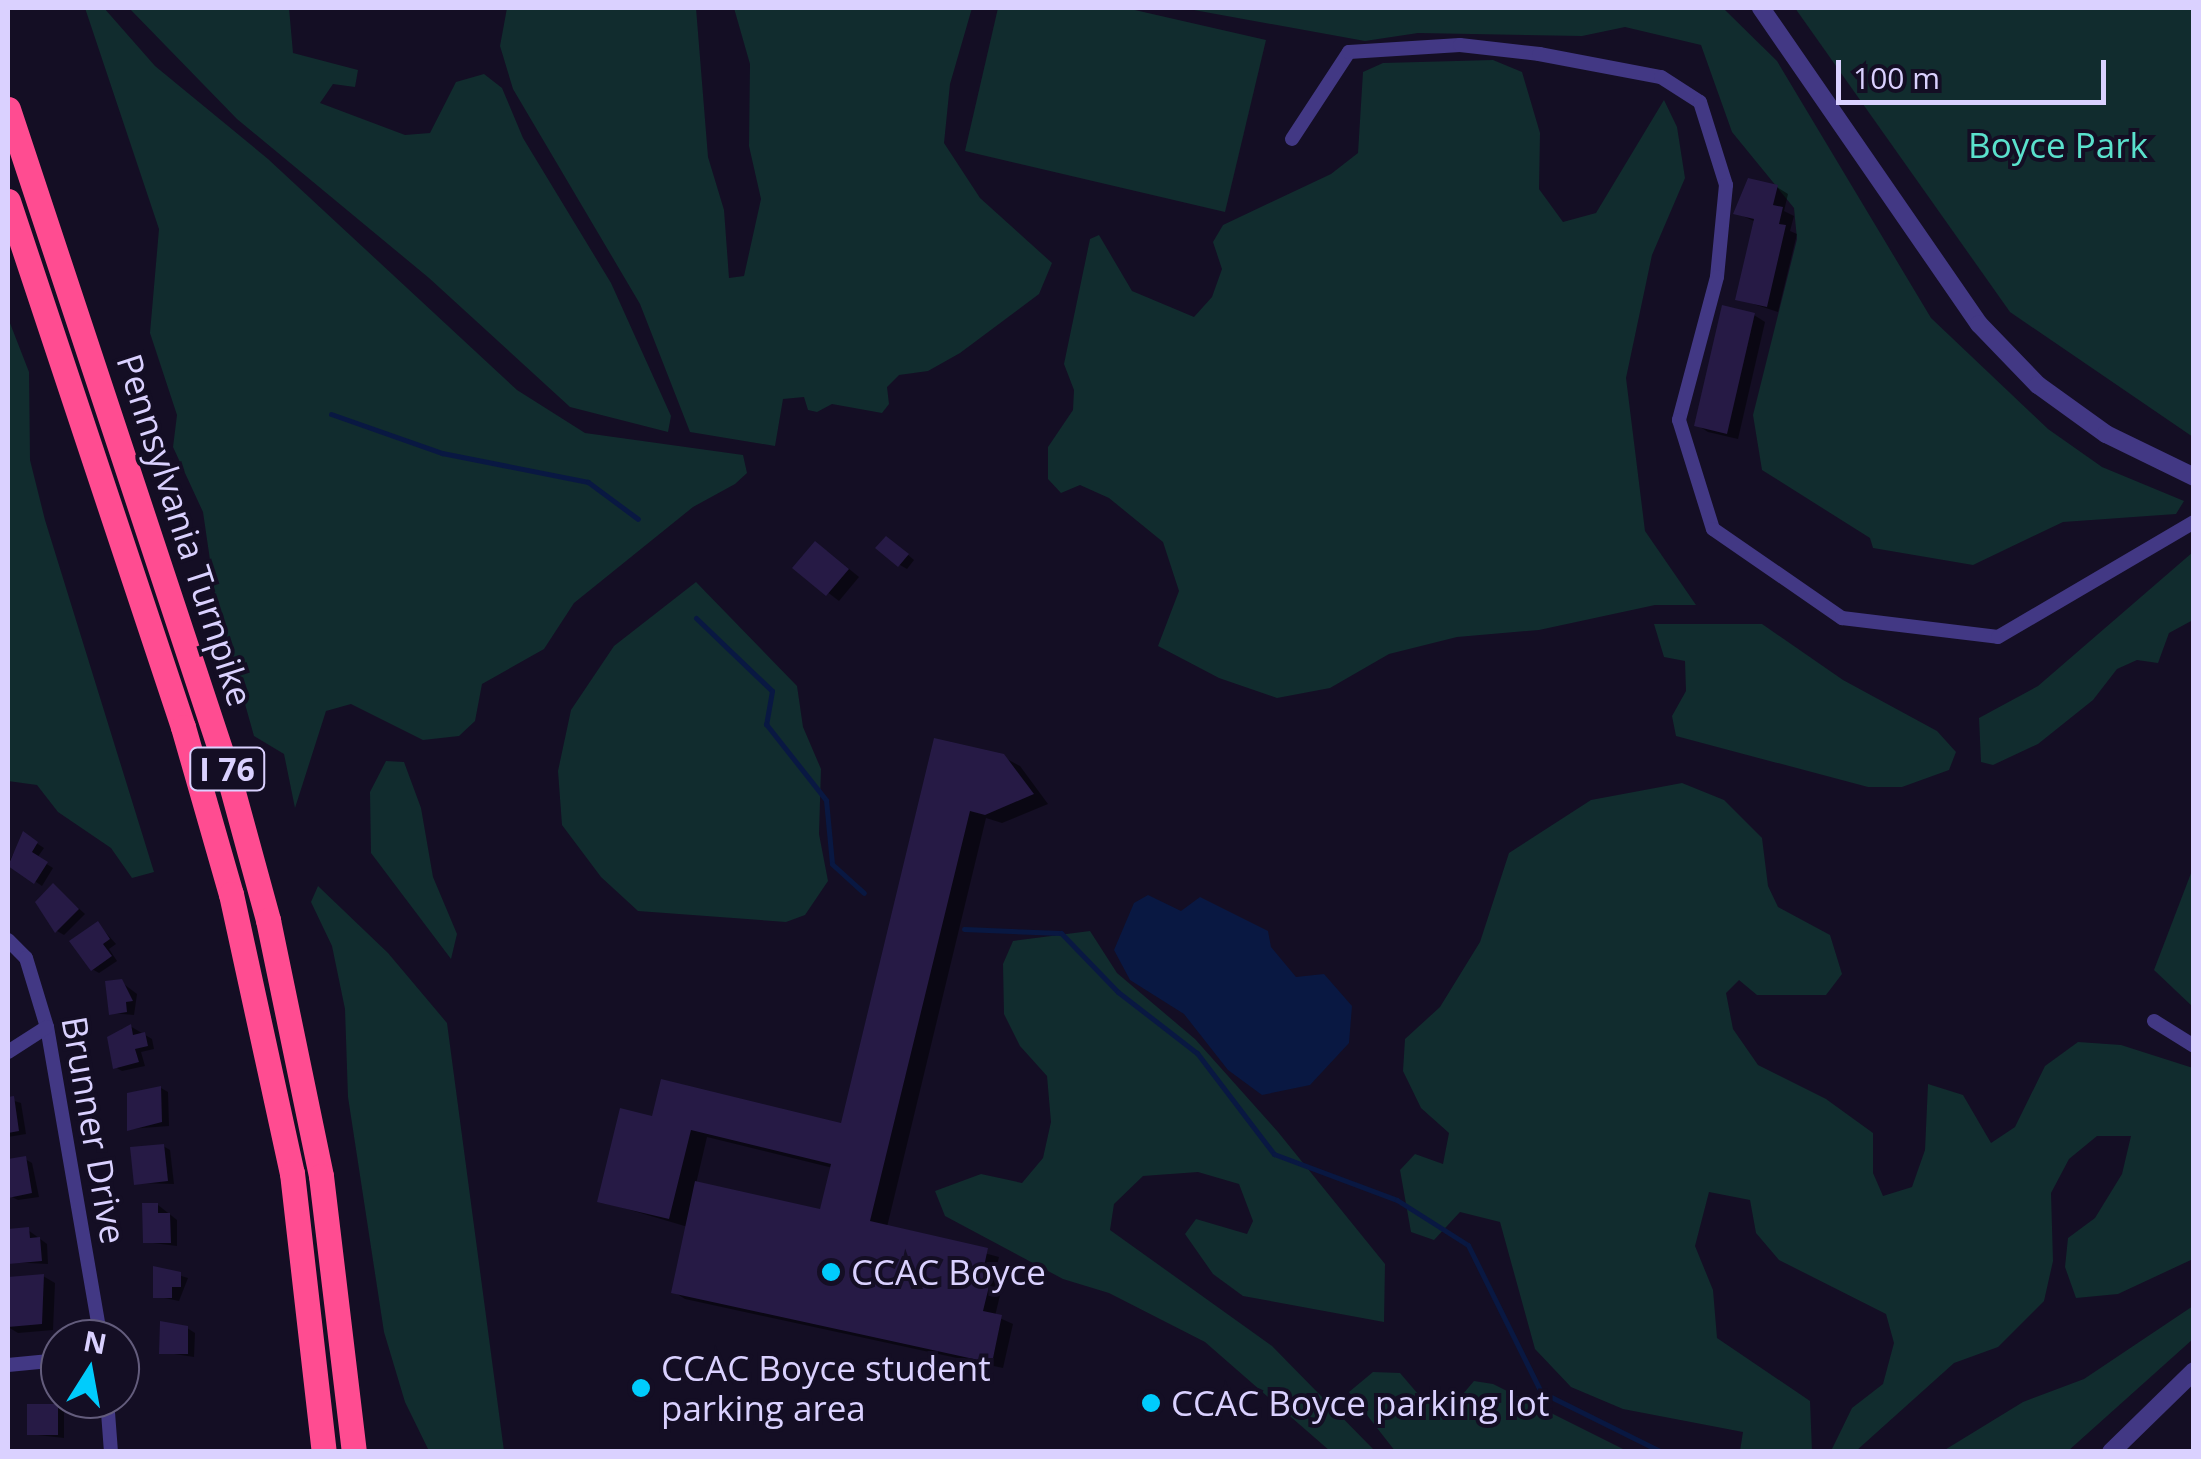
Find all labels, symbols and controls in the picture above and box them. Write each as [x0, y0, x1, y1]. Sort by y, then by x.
scale bar [1841, 40, 2111, 102]
text: 100 m [1853, 57, 1940, 98]
park label: Boyce Park [1968, 124, 2148, 166]
street label: Pennsylvania Turnpike [108, 349, 262, 711]
road number: I 76 [187, 742, 267, 796]
street label: Brunner Drive [53, 1013, 135, 1247]
place label: CCAC Boyce [851, 1251, 1046, 1293]
marker: CCAC Boyce [820, 1261, 842, 1283]
north arrow [40, 1319, 140, 1419]
text: N [81, 1321, 110, 1362]
place label: CCAC Boyce student parking area [661, 1347, 991, 1429]
marker: CCAC Boyce student parking area [630, 1377, 652, 1399]
place label: CCAC Boyce parking lot [1171, 1382, 1549, 1424]
marker: CCAC Boyce parking lot [1140, 1392, 1162, 1414]

